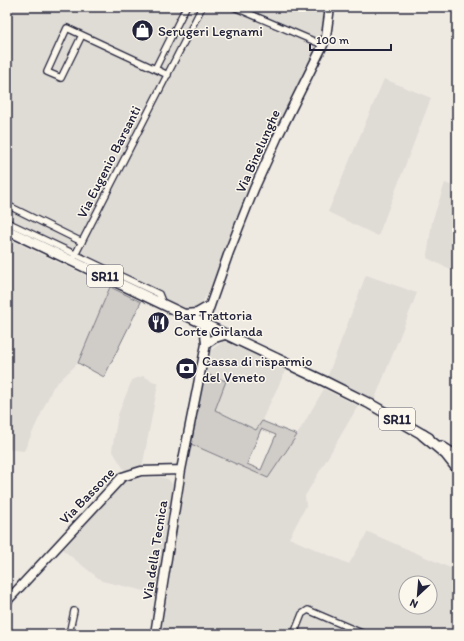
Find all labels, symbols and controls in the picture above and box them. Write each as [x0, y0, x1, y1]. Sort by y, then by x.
shop icon: Serugeri Legnami [129, 18, 155, 44]
place label: Serugeri Legnami [158, 23, 263, 40]
scale bar [310, 26, 391, 52]
text: 100 m [316, 33, 349, 47]
street label: Via Eugenio Barsanti [73, 103, 145, 221]
street label: Via Binelunghe [232, 106, 284, 195]
road number: SR11 [87, 265, 123, 287]
place label: Bar Trattoria Corte Girlanda [174, 307, 263, 340]
restaurant icon: Bar Trattoria Corte Girlanda [146, 310, 172, 336]
place label: Cassa di risparmio del Veneto [202, 353, 312, 386]
bank icon: Cassa di risparmio del Veneto [173, 356, 199, 382]
road number: SR11 [379, 408, 415, 430]
street label: Via Bassone [56, 464, 118, 528]
street label: Via della Tecnica [139, 498, 171, 601]
north arrow [398, 575, 438, 615]
text: N [408, 596, 420, 611]

